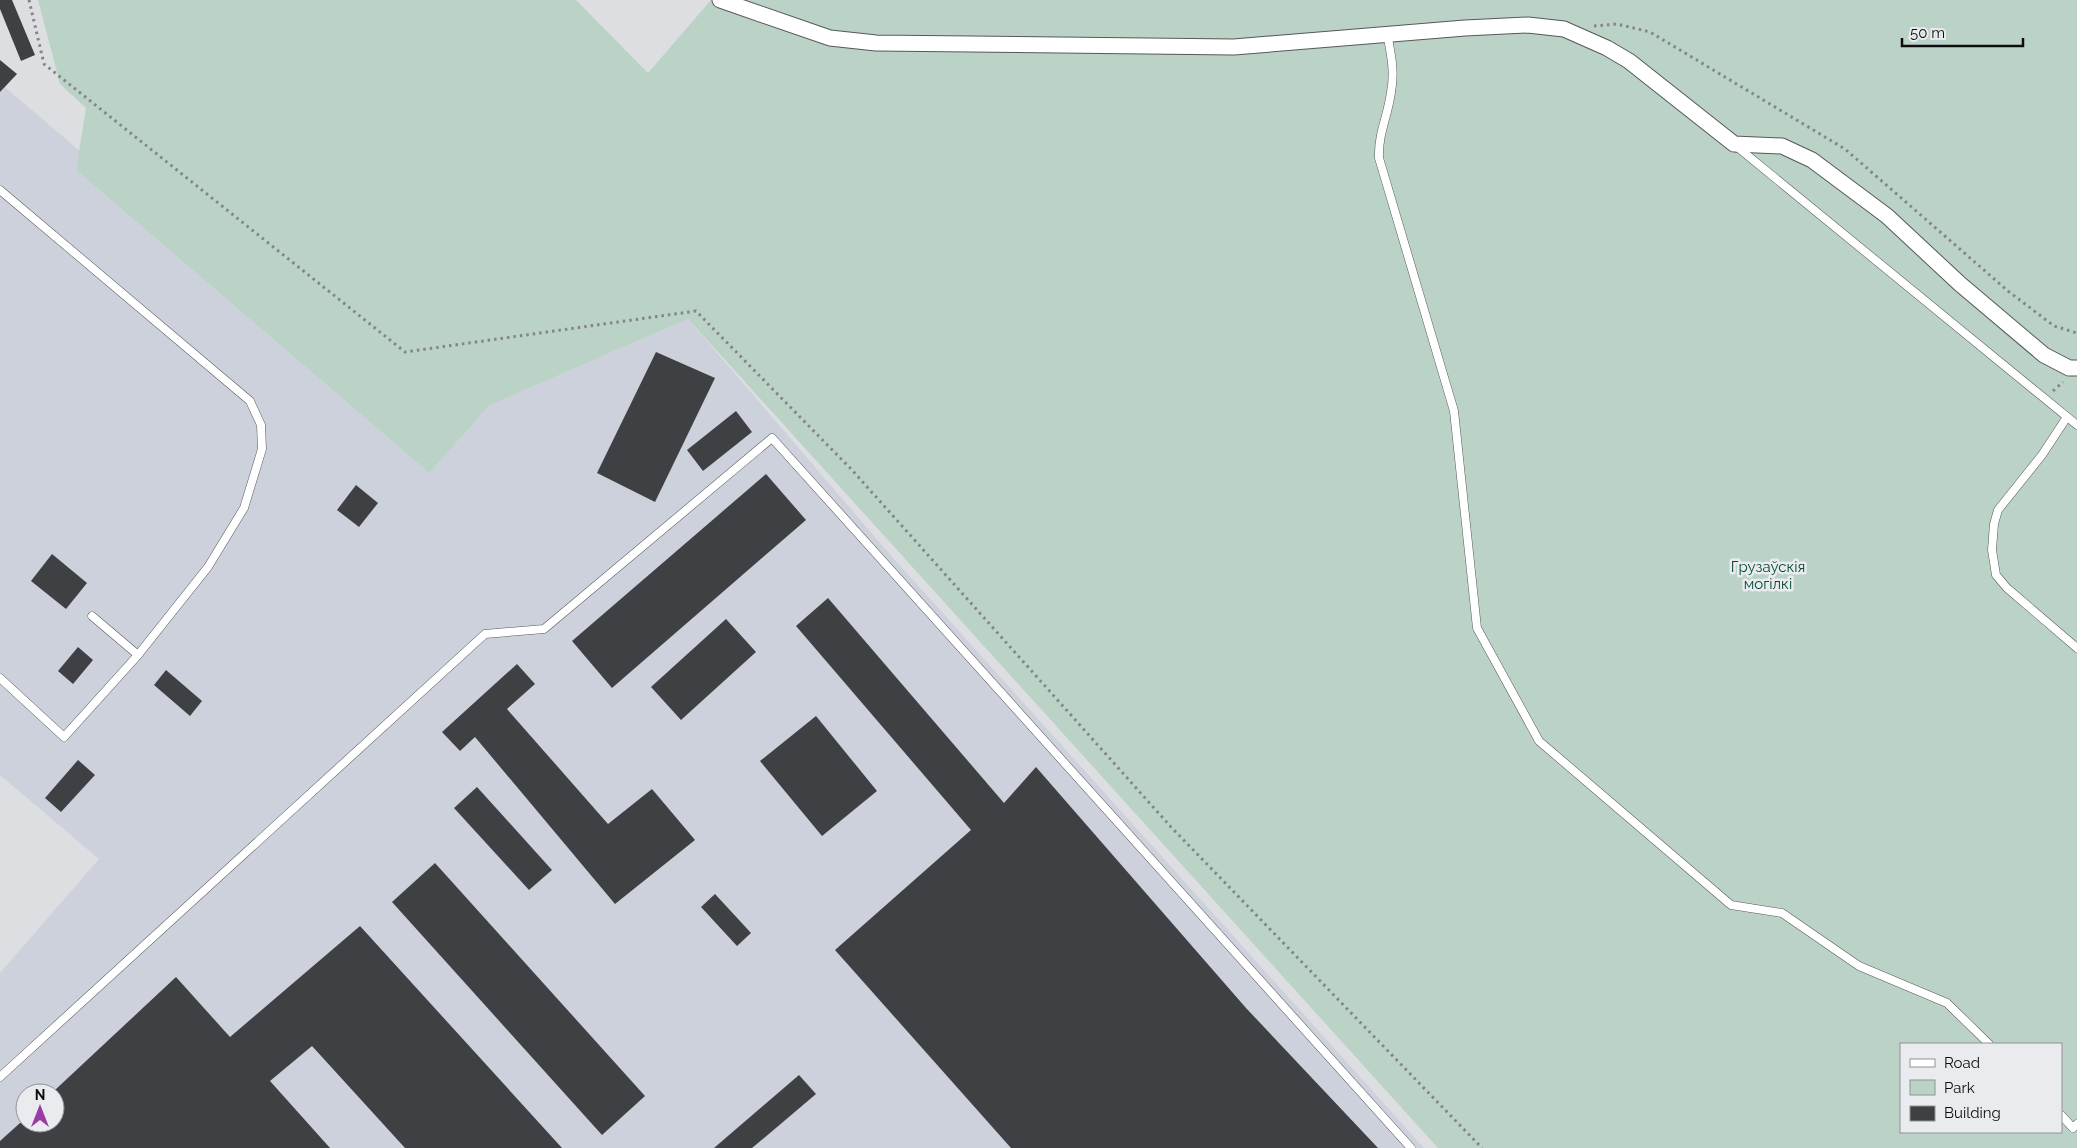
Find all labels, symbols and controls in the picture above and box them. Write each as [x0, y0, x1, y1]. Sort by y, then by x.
scale bar [1902, 15, 2023, 47]
text: 50 m [1910, 24, 1945, 42]
park label: Грузаўскія могілкі [1731, 558, 1805, 593]
legend [1900, 1043, 2062, 1133]
text: Road [1944, 1054, 1980, 1072]
text: Park [1944, 1079, 1975, 1097]
north arrow [15, 1083, 65, 1133]
text: N [35, 1087, 45, 1103]
text: Building [1944, 1104, 2001, 1122]

